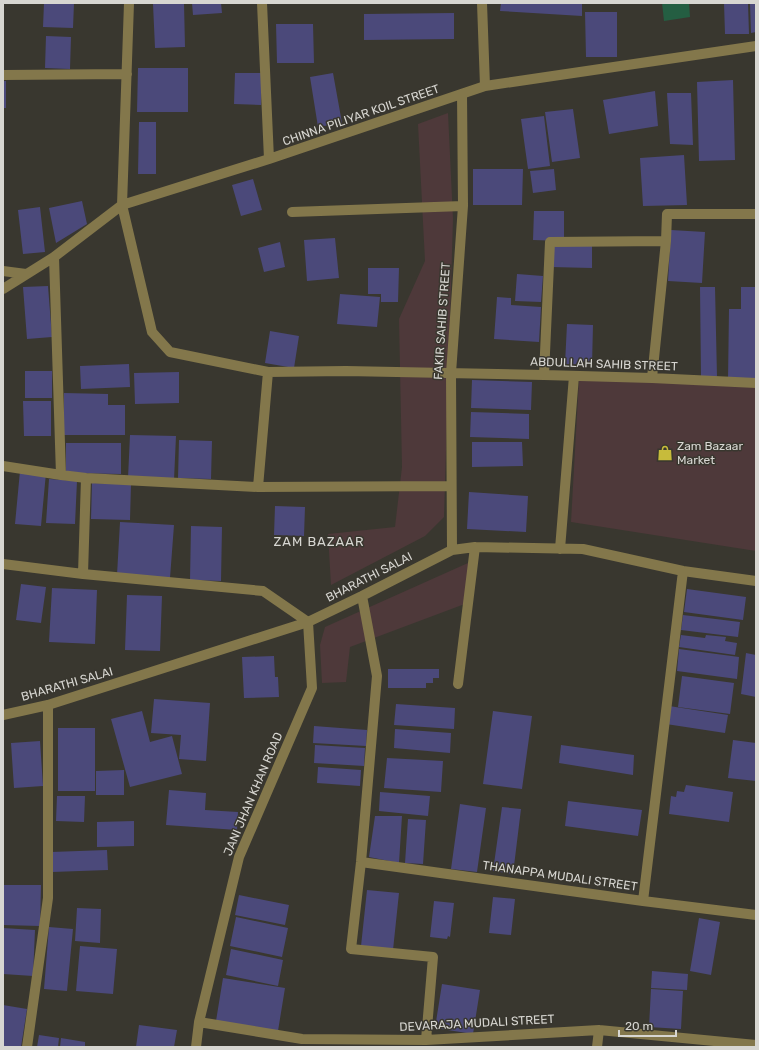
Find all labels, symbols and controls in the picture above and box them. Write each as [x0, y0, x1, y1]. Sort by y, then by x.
street label: CHINNA PILIYAR KOIL STREET [281, 81, 441, 149]
street label: FAKIR SAHIB STREET [431, 262, 453, 380]
street label: ABDULLAH SAHIB STREET [530, 354, 678, 374]
place label: Zam Bazaar Market [677, 439, 743, 467]
shop icon: Zam Bazaar Market [656, 444, 674, 462]
district label: ZAM BAZAAR [273, 534, 365, 549]
street label: BHARATHI SALAI [324, 549, 414, 605]
street label: BHARATHI SALAI [19, 664, 115, 704]
street label: JANI JHAN KHAN ROAD [221, 730, 285, 858]
street label: THANAPPA MUDALI STREET [482, 858, 638, 894]
street label: DEVARAJA MUDALI STREET [399, 1012, 555, 1034]
scale bar [619, 1012, 676, 1038]
text: 20 m [625, 1019, 653, 1033]

